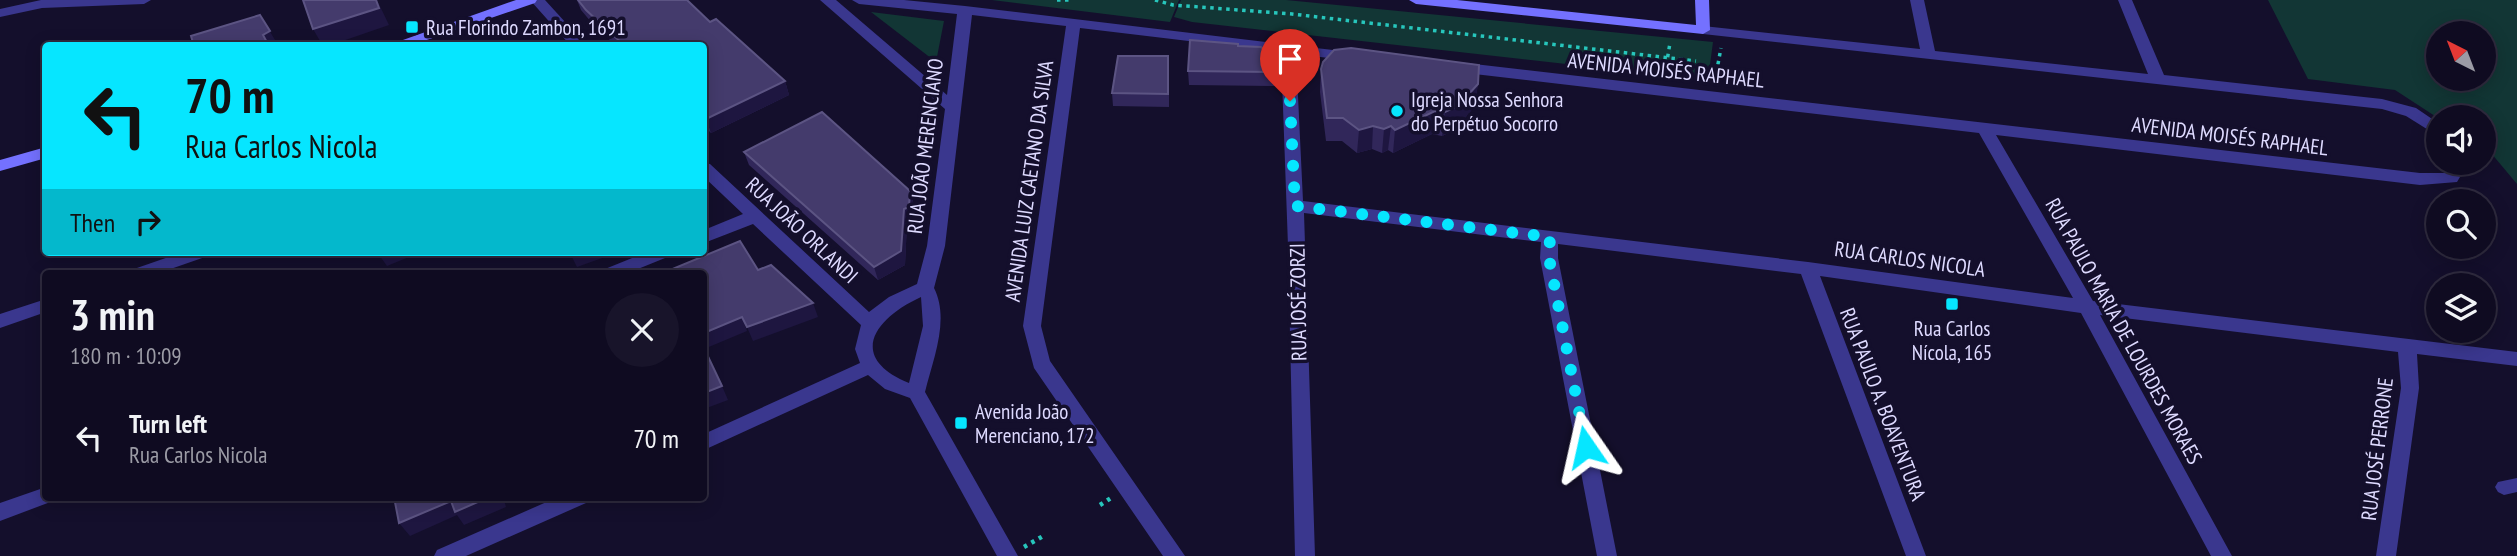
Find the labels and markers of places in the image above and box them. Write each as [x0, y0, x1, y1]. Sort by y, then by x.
place label: Rua Florindo Zambon, 1691 [426, 14, 626, 41]
marker: Rua Florindo Zambon, 1691 [404, 19, 420, 35]
pin [1260, 29, 1320, 101]
place label: Igreja Nossa Senhora do Perpétuo Socorro [1411, 86, 1564, 137]
marker: Igreja Nossa Senhora do Perpétuo Socorro [1389, 103, 1405, 119]
marker: Rua Carlos Nícola, 165 [1944, 296, 1960, 312]
place label: Rua Carlos Nícola, 165 [1912, 315, 1992, 366]
place label: Avenida João Merenciano, 172 [975, 398, 1095, 449]
marker: Avenida João Merenciano, 172 [953, 415, 969, 431]

